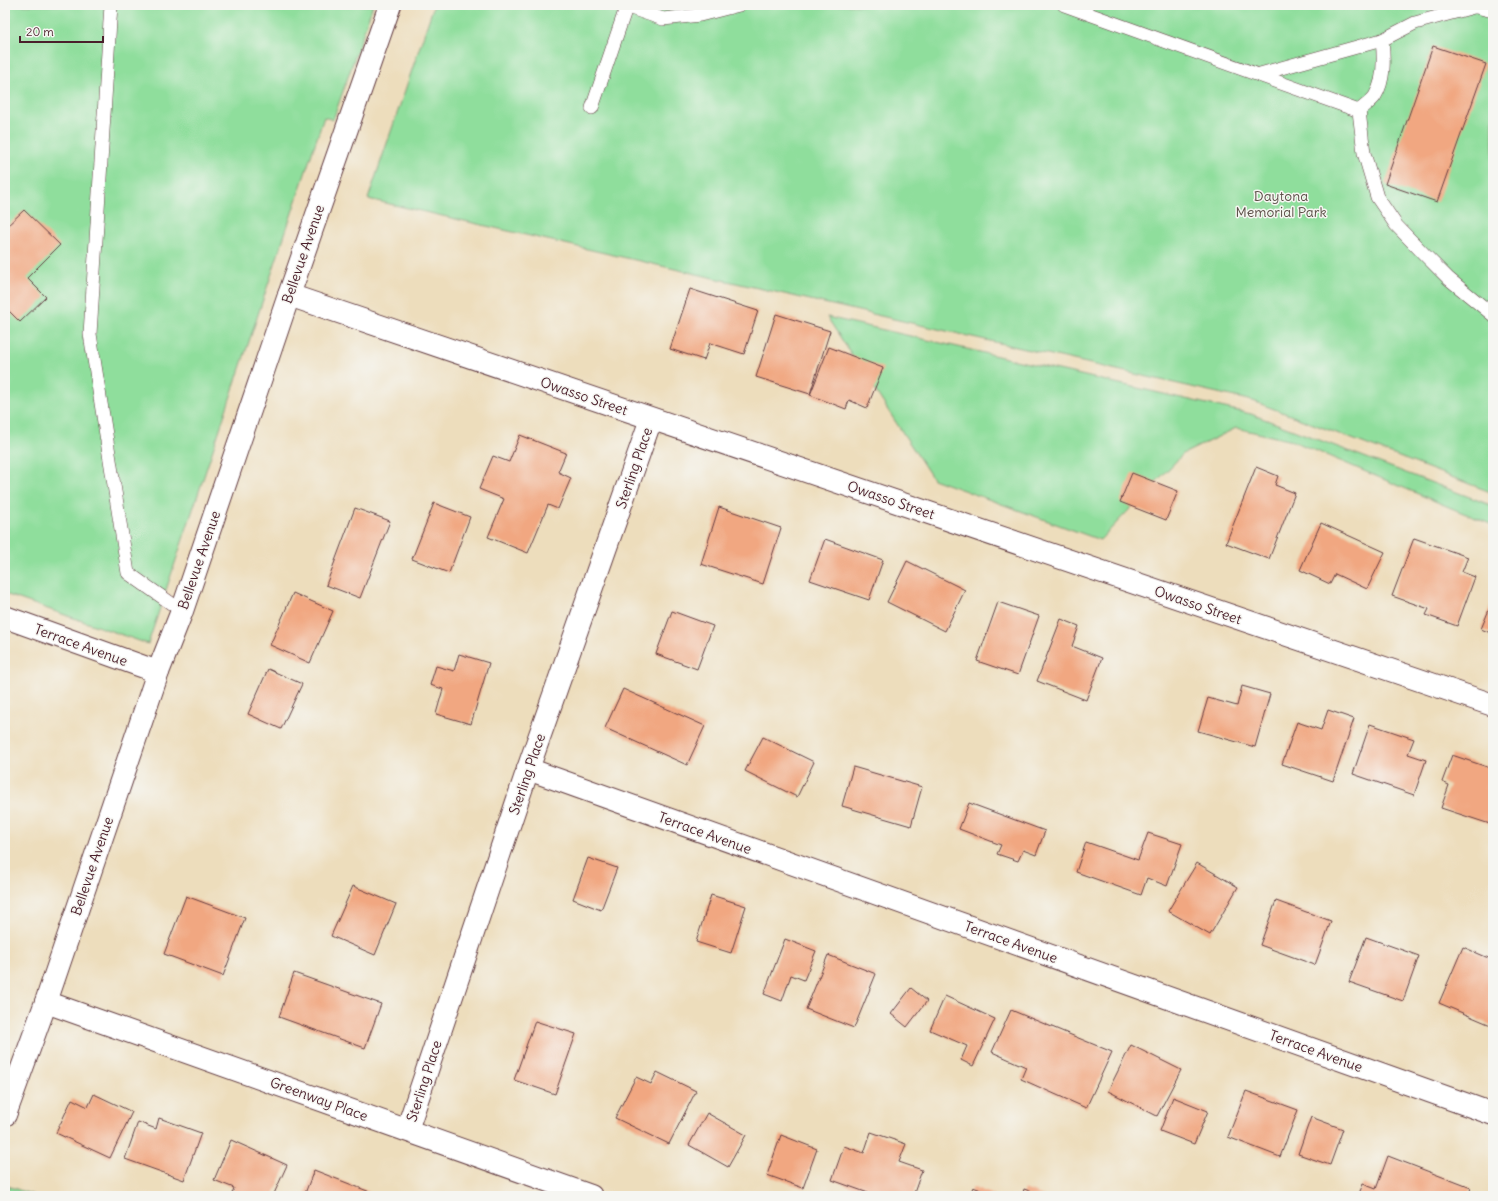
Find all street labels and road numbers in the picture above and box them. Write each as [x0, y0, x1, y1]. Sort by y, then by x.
street label: Bellevue Avenue [278, 202, 328, 306]
street label: Owasso Street [538, 373, 630, 419]
street label: Sterling Place [612, 425, 656, 511]
street label: Owasso Street [845, 477, 937, 523]
street label: Bellevue Avenue [174, 508, 224, 612]
street label: Owasso Street [1152, 582, 1244, 628]
street label: Terrace Avenue [32, 620, 130, 670]
street label: Sterling Place [505, 731, 549, 817]
street label: Terrace Avenue [656, 808, 754, 858]
street label: Bellevue Avenue [67, 814, 117, 918]
street label: Terrace Avenue [962, 917, 1060, 967]
street label: Terrace Avenue [1267, 1026, 1365, 1076]
street label: Sterling Place [402, 1038, 446, 1124]
street label: Greenway Place [268, 1073, 370, 1125]

